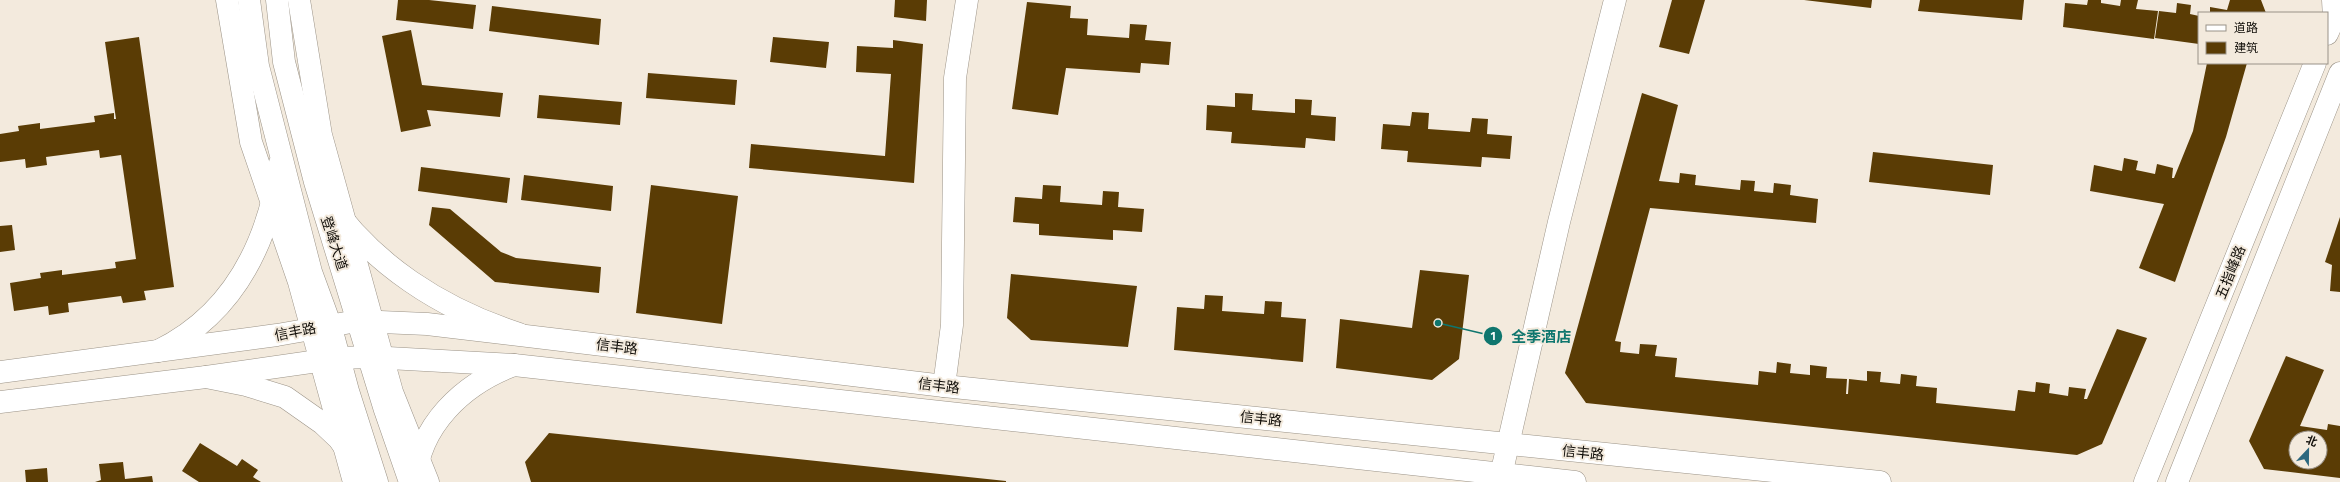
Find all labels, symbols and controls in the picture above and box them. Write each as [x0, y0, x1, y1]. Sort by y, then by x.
legend [2198, 12, 2328, 64]
text: 道路 [2234, 18, 2258, 37]
text: 建筑 [2234, 38, 2258, 57]
street label: 登峰大道 [316, 213, 354, 273]
street label: 五指峰路 [2210, 242, 2250, 302]
street label: 信丰路 [272, 317, 318, 345]
callout: 全季酒店 [1483, 323, 1579, 350]
text: 全季酒店 [1511, 325, 1571, 348]
text: 1 [1490, 326, 1496, 345]
street label: 信丰路 [595, 333, 639, 359]
street label: 信丰路 [917, 372, 961, 398]
street label: 信丰路 [1239, 405, 1283, 431]
north arrow [2288, 430, 2328, 470]
text: 北 [2304, 431, 2320, 450]
street label: 信丰路 [1561, 439, 1605, 465]

